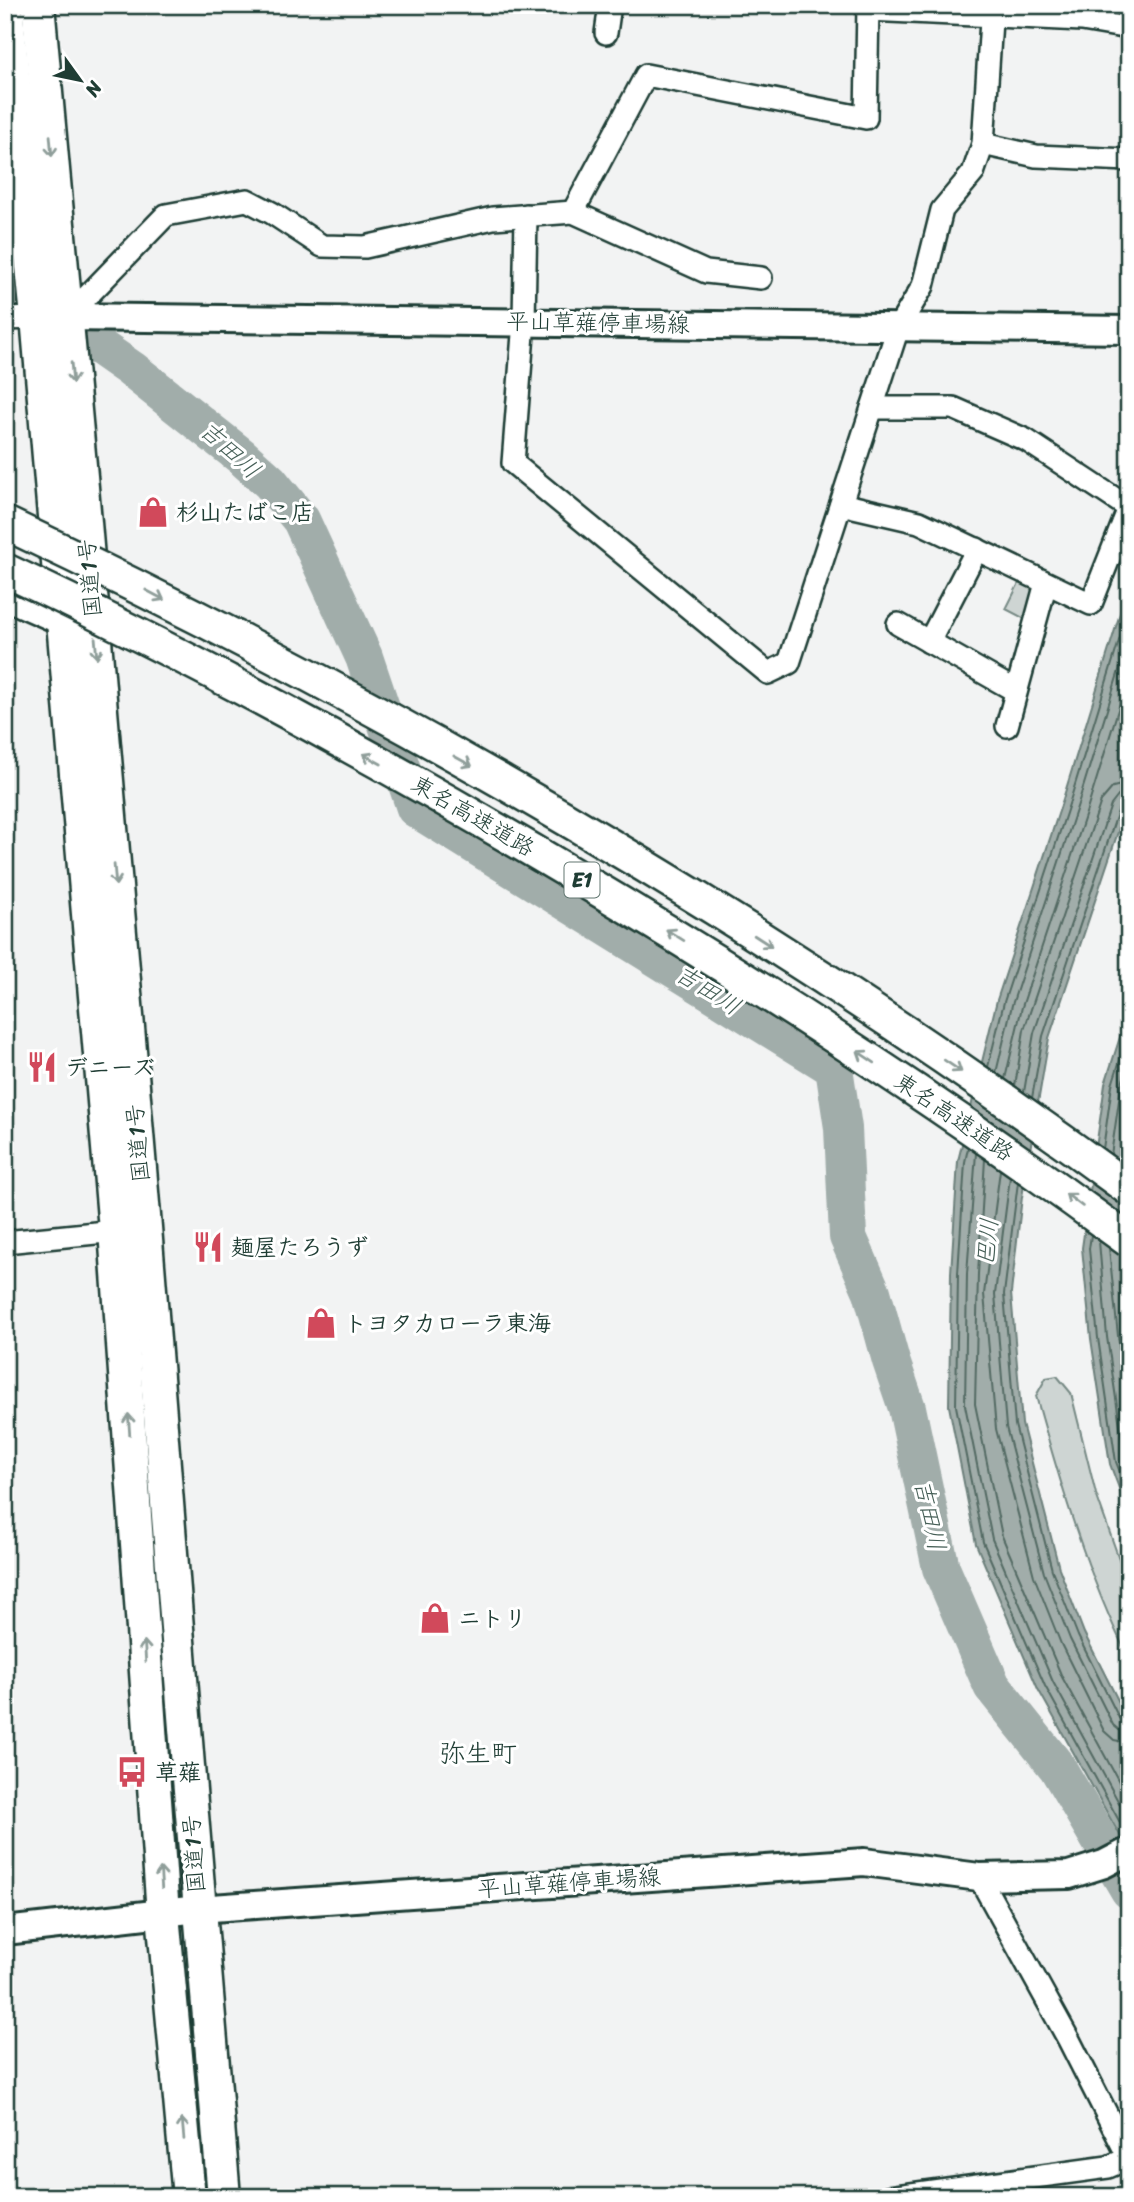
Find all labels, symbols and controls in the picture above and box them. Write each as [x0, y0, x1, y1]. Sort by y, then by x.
north arrow [46, 46, 116, 116]
text: N [76, 74, 112, 104]
one-way arrow [45, 135, 58, 157]
street label: 平山草薙停車場線 [506, 301, 690, 345]
one-way arrow [66, 361, 79, 384]
water label: 吉田川 [189, 410, 271, 490]
place label: 杉山たばこ店 [176, 492, 314, 533]
shop icon: 杉山たばこ店 [136, 495, 170, 529]
street label: 国道1号 [66, 537, 114, 619]
one-way arrow [144, 589, 165, 602]
one-way arrow [90, 637, 103, 659]
one-way arrow [362, 752, 383, 765]
one-way arrow [452, 755, 473, 768]
street label: 東名高速道路 [403, 764, 543, 868]
road number: E1 [564, 862, 600, 898]
one-way arrow [109, 863, 122, 886]
one-way arrow [665, 927, 685, 941]
one-way arrow [753, 933, 772, 948]
water label: 吉田川 [666, 953, 750, 1027]
place label: デニーズ [65, 1047, 155, 1088]
restaurant icon: デニーズ [25, 1050, 59, 1084]
one-way arrow [857, 1050, 877, 1064]
one-way arrow [943, 1059, 962, 1073]
street label: 東名高速道路 [885, 1061, 1023, 1173]
street label: 国道1号 [114, 1102, 162, 1184]
one-way arrow [1065, 1193, 1084, 1207]
water label: 巴川 [964, 1216, 1010, 1268]
place label: 麺屋たろうず [231, 1227, 369, 1268]
restaurant icon: 麺屋たろうず [191, 1230, 225, 1264]
place label: トヨタカローラ東海 [344, 1303, 551, 1344]
shop icon: トヨタカローラ東海 [304, 1306, 338, 1340]
one-way arrow [122, 1413, 135, 1436]
water label: 吉田川 [902, 1475, 958, 1555]
place label: ニトリ [458, 1598, 527, 1639]
shop icon: ニトリ [418, 1601, 452, 1635]
one-way arrow [138, 1640, 151, 1663]
district label: 弥生町 [439, 1730, 517, 1776]
place label: 草薙 [155, 1752, 201, 1793]
bus stop icon: 草薙 [115, 1755, 149, 1789]
street label: 国道1号 [171, 1813, 217, 1895]
street label: 平山草薙停車場線 [476, 1856, 662, 1910]
one-way arrow [154, 1867, 167, 1889]
one-way arrow [176, 2118, 189, 2141]

